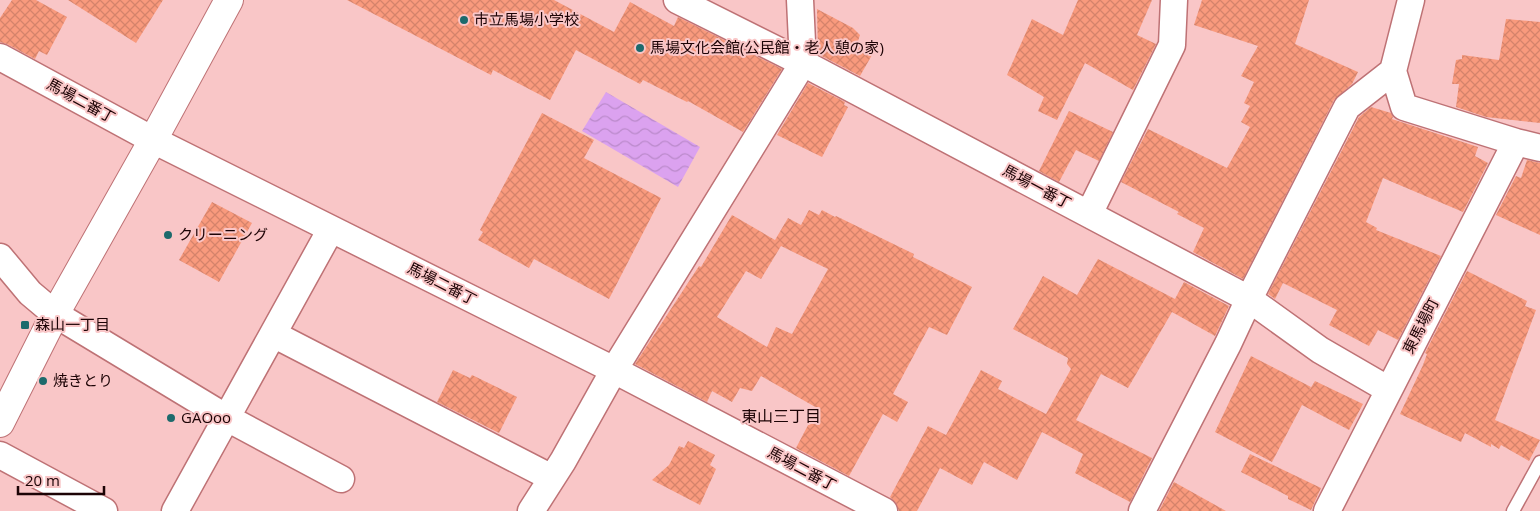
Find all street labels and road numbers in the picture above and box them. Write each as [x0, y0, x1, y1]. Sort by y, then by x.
street label: 馬場二番丁 [44, 73, 119, 127]
street label: 馬場一番丁 [1000, 160, 1075, 213]
street label: 馬場二番丁 [404, 257, 480, 309]
street label: 東馬場町 [1398, 294, 1443, 357]
street label: 馬場二番丁 [765, 442, 840, 495]

